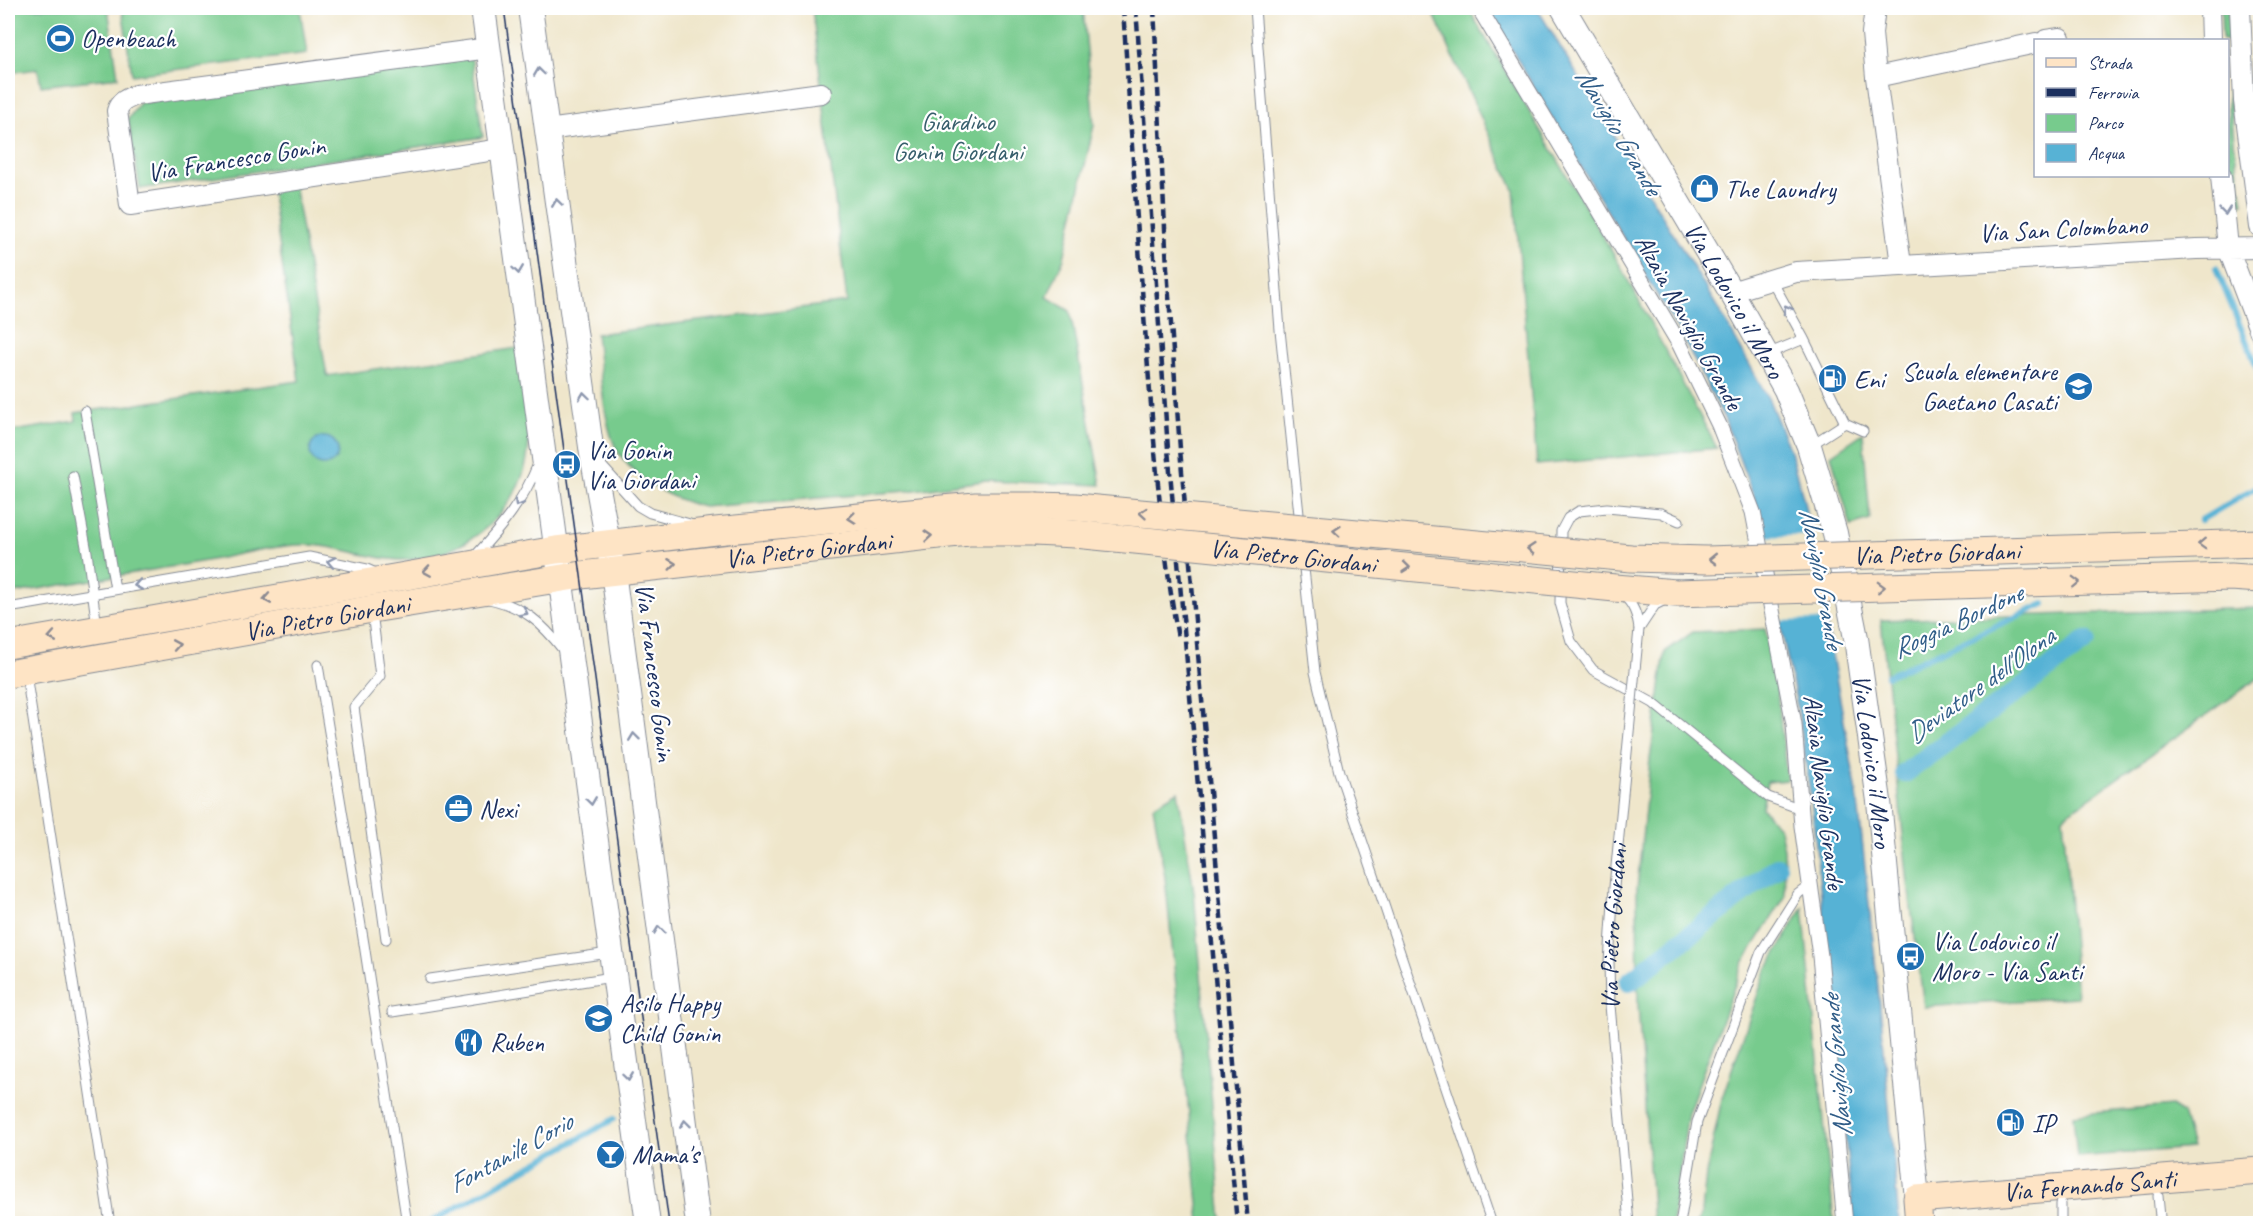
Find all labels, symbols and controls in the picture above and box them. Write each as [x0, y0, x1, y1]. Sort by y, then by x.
sports icon: Openbeach [44, 22, 76, 54]
place label: Openbeach [81, 22, 177, 55]
legend [2034, 39, 2229, 177]
text: Strada [2088, 52, 2133, 74]
water label: Naviglio Grande [1568, 61, 1672, 204]
one-way arrow [533, 67, 545, 76]
text: Ferrovia [2088, 82, 2139, 104]
park label: Giardino Gonin Giordani [893, 105, 1026, 168]
text: Parco [2088, 112, 2124, 134]
street label: Via Francesco Gonin [145, 128, 329, 189]
text: Acqua [2088, 142, 2126, 164]
shop icon: The Laundry [1688, 173, 1720, 205]
place label: The Laundry [1725, 173, 1838, 206]
one-way arrow [551, 199, 564, 208]
one-way arrow [2218, 207, 2231, 216]
street label: Via San Colombano [1978, 208, 2150, 250]
street label: Via Lodovico il Moro [1677, 216, 1793, 386]
street label: Alzaia Naviglio Grande [1627, 229, 1752, 417]
one-way arrow [512, 265, 524, 274]
one-way arrow [1783, 305, 1794, 316]
place label: Scuola elementare Gaetano Casati [1902, 355, 2060, 418]
fuel station icon: Eni [1817, 363, 1849, 395]
place label: Eni [1854, 363, 1887, 396]
school or university icon: Scuola elementare Gaetano Casati [2062, 370, 2094, 402]
one-way arrow [578, 392, 591, 401]
place label: Via Gonin Via Giordani [587, 434, 698, 497]
bus stop icon: Via Gonin Via Giordani [550, 449, 582, 481]
one-way arrow [514, 497, 525, 508]
water label: Naviglio Grande [1792, 505, 1853, 655]
one-way arrow [1138, 507, 1147, 520]
one-way arrow [848, 511, 857, 524]
street label: Via Pietro Giordani [723, 524, 896, 575]
one-way arrow [1332, 525, 1341, 538]
one-way arrow [923, 530, 933, 543]
street label: Via Pietro Giordani [1208, 531, 1381, 581]
street label: Via Pietro Giordani [1853, 534, 2024, 572]
one-way arrow [2198, 538, 2207, 551]
one-way arrow [1527, 543, 1536, 556]
one-way arrow [1709, 553, 1718, 565]
one-way arrow [326, 556, 336, 569]
one-way arrow [667, 558, 676, 571]
one-way arrow [1401, 560, 1410, 573]
one-way arrow [423, 564, 433, 577]
water label: Roggia Bordone [1886, 574, 2031, 666]
one-way arrow [2072, 575, 2081, 588]
one-way arrow [134, 579, 143, 591]
street label: Via Francesco Gonin [628, 581, 682, 764]
one-way arrow [1877, 581, 1886, 594]
street label: Via Pietro Giordani [242, 586, 415, 648]
one-way arrow [262, 592, 271, 604]
one-way arrow [518, 605, 529, 616]
water label: Deviatore dell'Olona [1899, 618, 2063, 750]
one-way arrow [48, 631, 57, 643]
one-way arrow [171, 639, 181, 652]
street label: Via Lodovico il Moro [1845, 672, 1900, 851]
street label: Alzaia Naviglio Grande [1796, 693, 1852, 893]
one-way arrow [629, 733, 641, 742]
office icon: Nexi [442, 793, 474, 825]
place label: Nexi [479, 793, 520, 826]
one-way arrow [584, 796, 596, 805]
street label: Via Pietro Giordani [1592, 839, 1635, 1011]
place label: Via Lodovico il Moro - Via Santi [1932, 925, 2085, 988]
one-way arrow [654, 926, 666, 935]
bus stop icon: Via Lodovico il Moro - Via Santi [1895, 940, 1927, 972]
place label: Asilo Happy Child Gonin [620, 987, 722, 1050]
water label: Naviglio Grande [1813, 990, 1859, 1138]
school or university icon: Asilo Happy Child Gonin [583, 1002, 615, 1034]
restaurant icon: Ruben [453, 1026, 485, 1058]
place label: Ruben [490, 1026, 544, 1059]
one-way arrow [622, 1072, 634, 1082]
water label: Fontanile Corio [442, 1103, 581, 1201]
fuel station icon: IP [1995, 1107, 2027, 1139]
place label: IP [2032, 1107, 2058, 1140]
one-way arrow [679, 1119, 691, 1128]
bar icon: Mama's [595, 1138, 627, 1170]
place label: Mama's [632, 1138, 701, 1171]
street label: Via Fernando Santi [2002, 1161, 2180, 1208]

